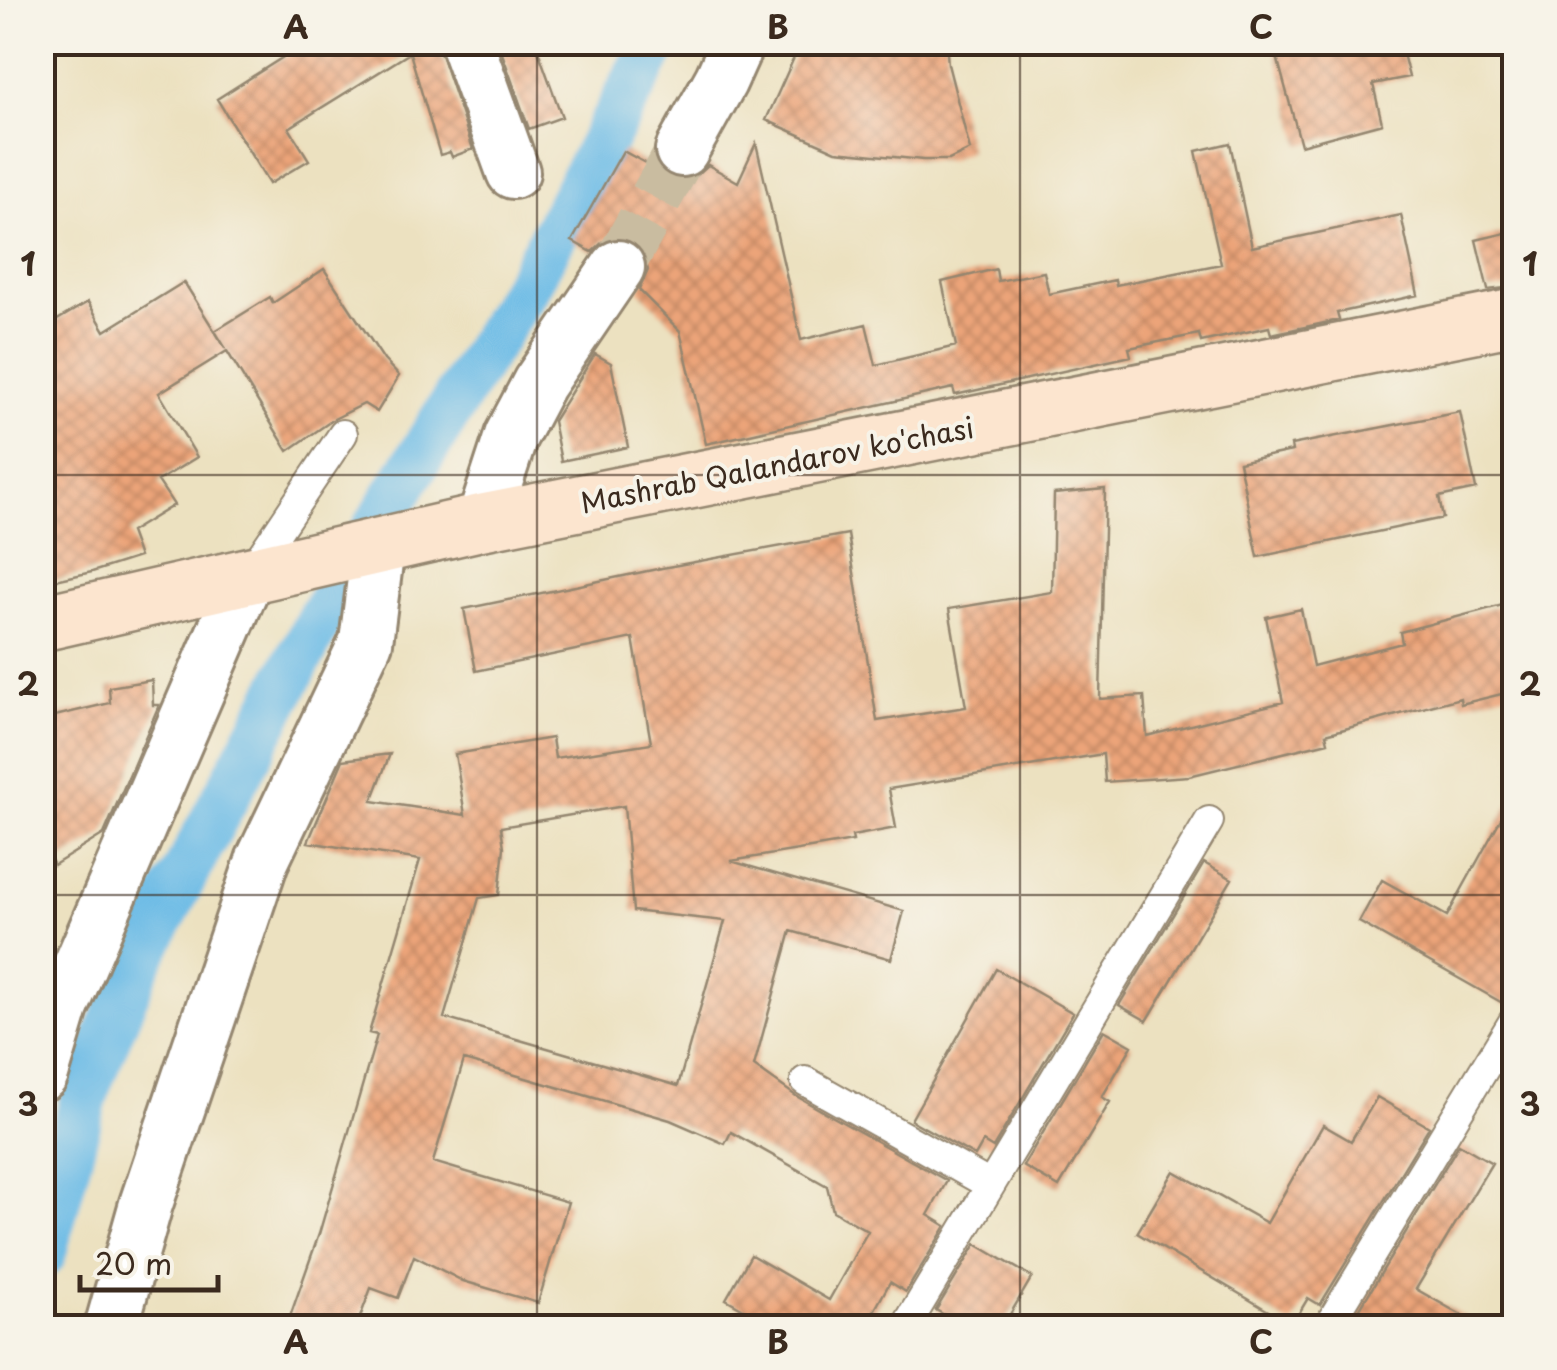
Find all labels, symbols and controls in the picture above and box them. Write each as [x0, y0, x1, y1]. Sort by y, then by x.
text: A [283, 2, 309, 50]
text: B [767, 2, 789, 50]
text: C [1249, 2, 1273, 50]
text: 1 [20, 239, 36, 287]
text: 1 [1522, 239, 1538, 287]
street label: Mashrab Qalandarov ko'chasi [577, 405, 977, 523]
text: 2 [17, 659, 39, 707]
text: 2 [1519, 659, 1541, 707]
text: 3 [18, 1079, 38, 1127]
text: 3 [1520, 1079, 1540, 1127]
scale bar [80, 1230, 218, 1292]
text: 20 m [95, 1240, 172, 1285]
text: A [283, 1317, 309, 1365]
text: B [767, 1317, 789, 1365]
text: C [1249, 1317, 1273, 1365]

